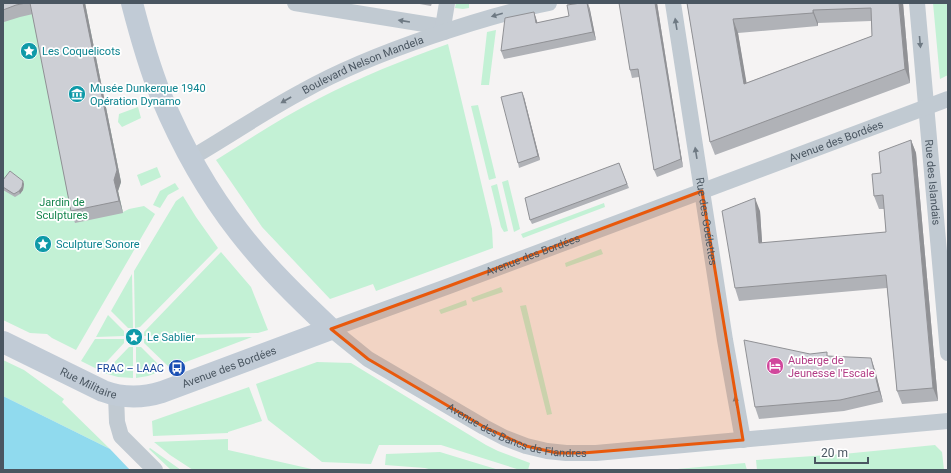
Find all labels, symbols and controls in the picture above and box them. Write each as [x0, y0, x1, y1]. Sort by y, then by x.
one-way arrow [491, 12, 503, 18]
one-way arrow [398, 18, 410, 24]
one-way arrow [673, 18, 679, 30]
street label: Boulevard Nelson Mandela [300, 33, 425, 97]
one-way arrow [917, 36, 924, 48]
place icon: Les Coquelicots [19, 41, 39, 61]
place label: Les Coquelicots [42, 45, 121, 58]
place label: Musée Dunkerque 1940 Opération Dynamo [90, 82, 206, 108]
museum icon: Musée Dunkerque 1940 Opération Dynamo [67, 84, 87, 104]
one-way arrow [280, 97, 292, 104]
street label: Avenue des Bordées [787, 117, 885, 164]
street label: Rue des Islandais [923, 139, 943, 226]
one-way arrow [693, 147, 699, 159]
street label: Rue des Goélettes [694, 177, 720, 267]
park label: Jardin de Sculptures [36, 196, 88, 222]
street label: Avenue des Bordées [484, 231, 582, 278]
place icon: Sculpture Sonore [33, 234, 53, 254]
place label: Sculpture Sonore [56, 238, 140, 251]
place icon: Le Sablier [124, 327, 144, 347]
place label: Le Sablier [147, 331, 195, 344]
street label: Avenue des Bordées [180, 343, 278, 390]
place label: Auberge de Jeunesse l'Escale [788, 354, 875, 380]
hotel icon: Auberge de Jeunesse l'Escale [765, 356, 785, 376]
bus stop icon: FRAC – LAAC [167, 358, 187, 378]
place label: FRAC – LAAC [97, 362, 164, 375]
street label: Rue Militaire [58, 365, 118, 401]
one-way arrow [733, 395, 739, 408]
street label: Avenue des Bancs de Flandres [445, 400, 587, 460]
scale bar [815, 439, 868, 465]
text: 20 m [821, 446, 848, 460]

